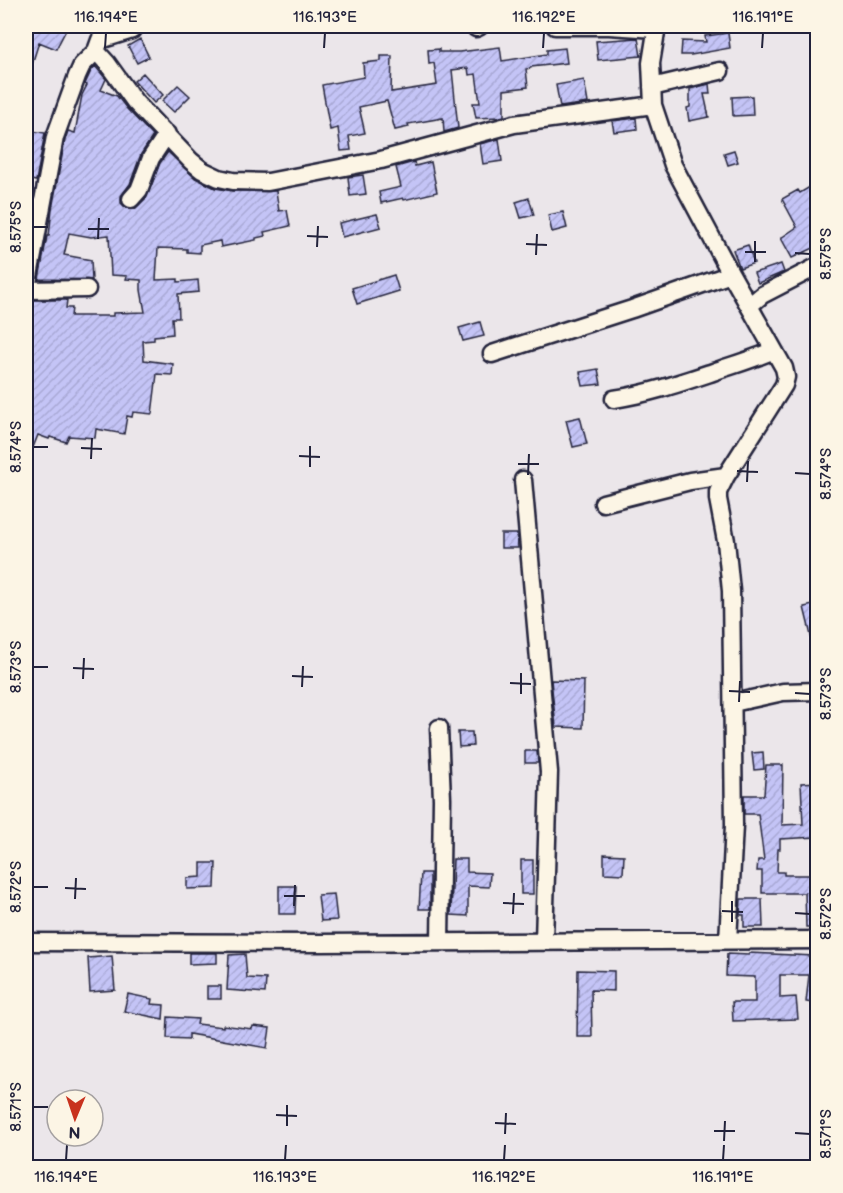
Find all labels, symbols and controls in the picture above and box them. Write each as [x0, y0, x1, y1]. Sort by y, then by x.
text: 116.194°E [74, 8, 138, 27]
text: 116.193°E [293, 8, 357, 27]
text: 116.192°E [512, 8, 576, 27]
text: 116.191°E [733, 8, 794, 27]
text: 8.575°S [7, 201, 26, 253]
text: 8.575°S [817, 228, 836, 280]
text: 8.574°S [7, 421, 26, 473]
text: 8.574°S [817, 448, 836, 500]
text: 8.573°S [7, 641, 26, 693]
text: 8.573°S [817, 668, 836, 720]
text: 8.572°S [7, 861, 26, 913]
text: 8.572°S [817, 888, 836, 940]
text: 8.571°S [7, 1082, 26, 1132]
north arrow [45, 1088, 105, 1148]
text: 8.571°S [817, 1109, 836, 1159]
text: N [68, 1122, 81, 1141]
text: 116.194°E [34, 1168, 98, 1187]
text: 116.193°E [253, 1168, 317, 1187]
text: 116.192°E [472, 1168, 536, 1187]
text: 116.191°E [693, 1168, 754, 1187]

